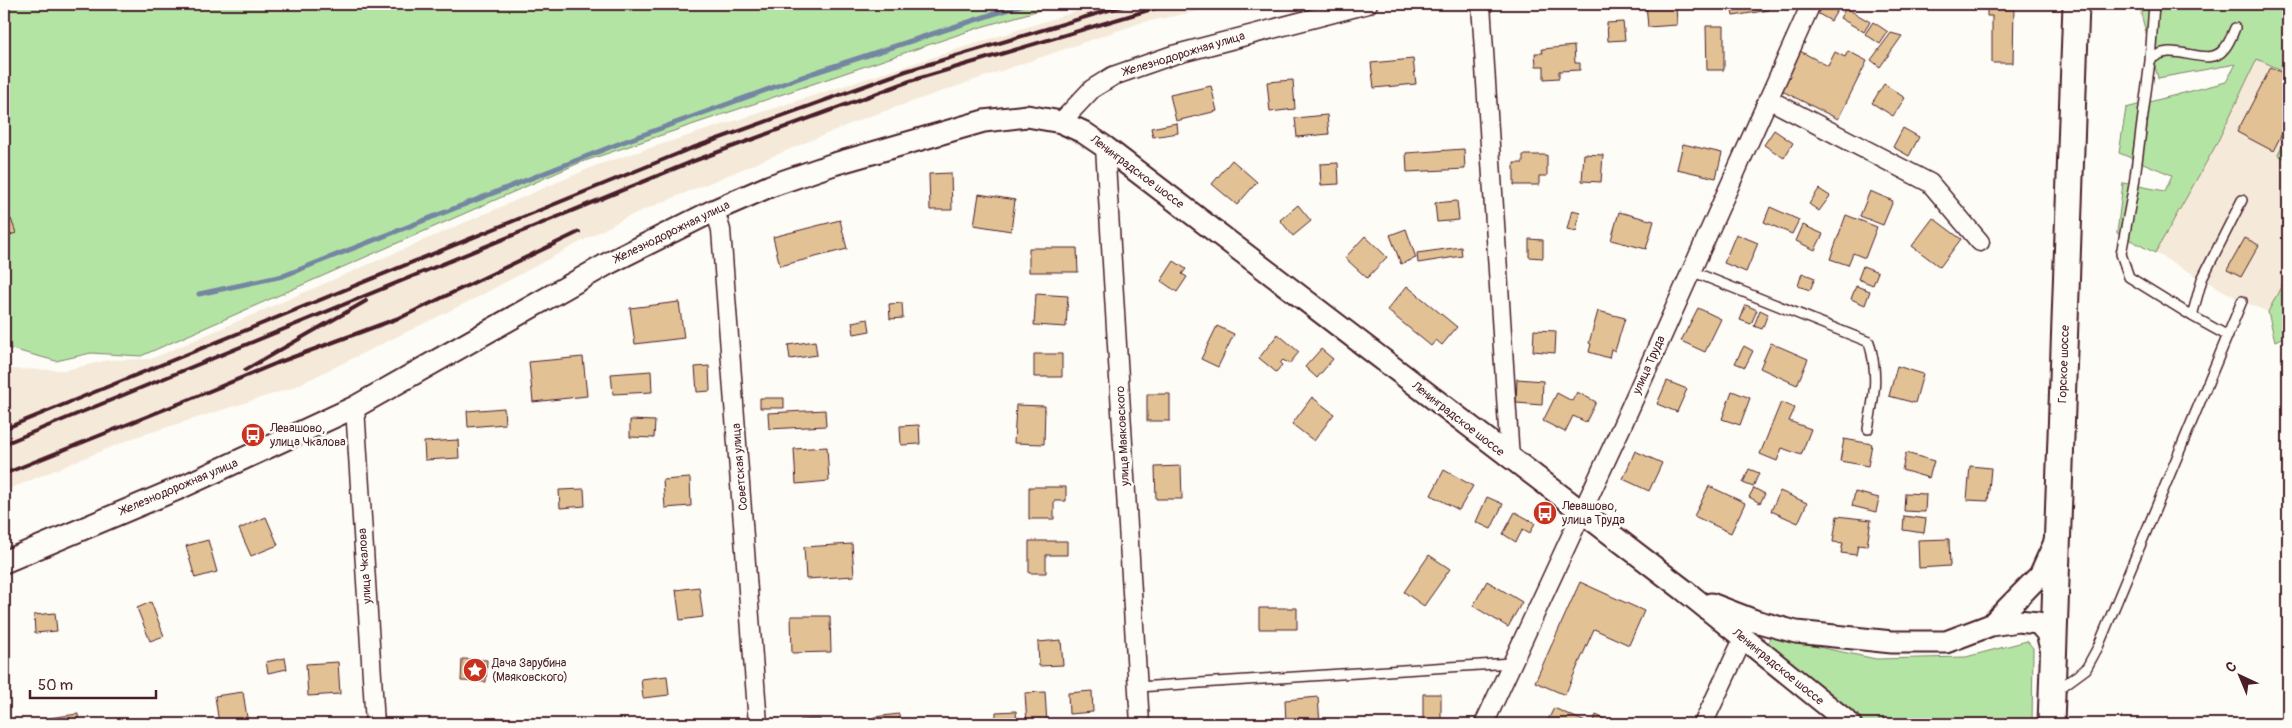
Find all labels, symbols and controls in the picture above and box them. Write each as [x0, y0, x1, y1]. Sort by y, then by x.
street label: Железнодорожная улица [1119, 28, 1247, 80]
street label: Ленинградское шоссе [1086, 131, 1187, 212]
street label: Железнодорожная улица [610, 197, 733, 267]
street label: Горское шоссе [2055, 325, 2073, 403]
street label: улица Труда [1629, 333, 1669, 398]
street label: Ленинградское шоссе [1408, 378, 1507, 460]
street label: улица Маяковского [1113, 385, 1133, 487]
place label: Левашово, улица Чкалова [269, 421, 346, 450]
bus stop icon: Левашово, улица Чкалова [240, 422, 266, 448]
street label: Советская улица [729, 422, 751, 511]
street label: Железнодорожная улица [116, 455, 241, 519]
place label: Левашово, улица Труда [1561, 499, 1625, 528]
bus stop icon: Левашово, улица Труда [1532, 500, 1558, 526]
street label: улица Чкалова [355, 527, 375, 605]
street label: Ленинградское шоссе [1728, 625, 1827, 709]
north arrow [2214, 650, 2264, 700]
place label: Дача Зарубина (Маяковского) [491, 656, 568, 685]
place icon: Дача Зарубина (Маяковского) [462, 657, 488, 683]
text: С [2222, 658, 2241, 676]
scale bar [30, 668, 156, 700]
text: 50 m [38, 676, 73, 695]

